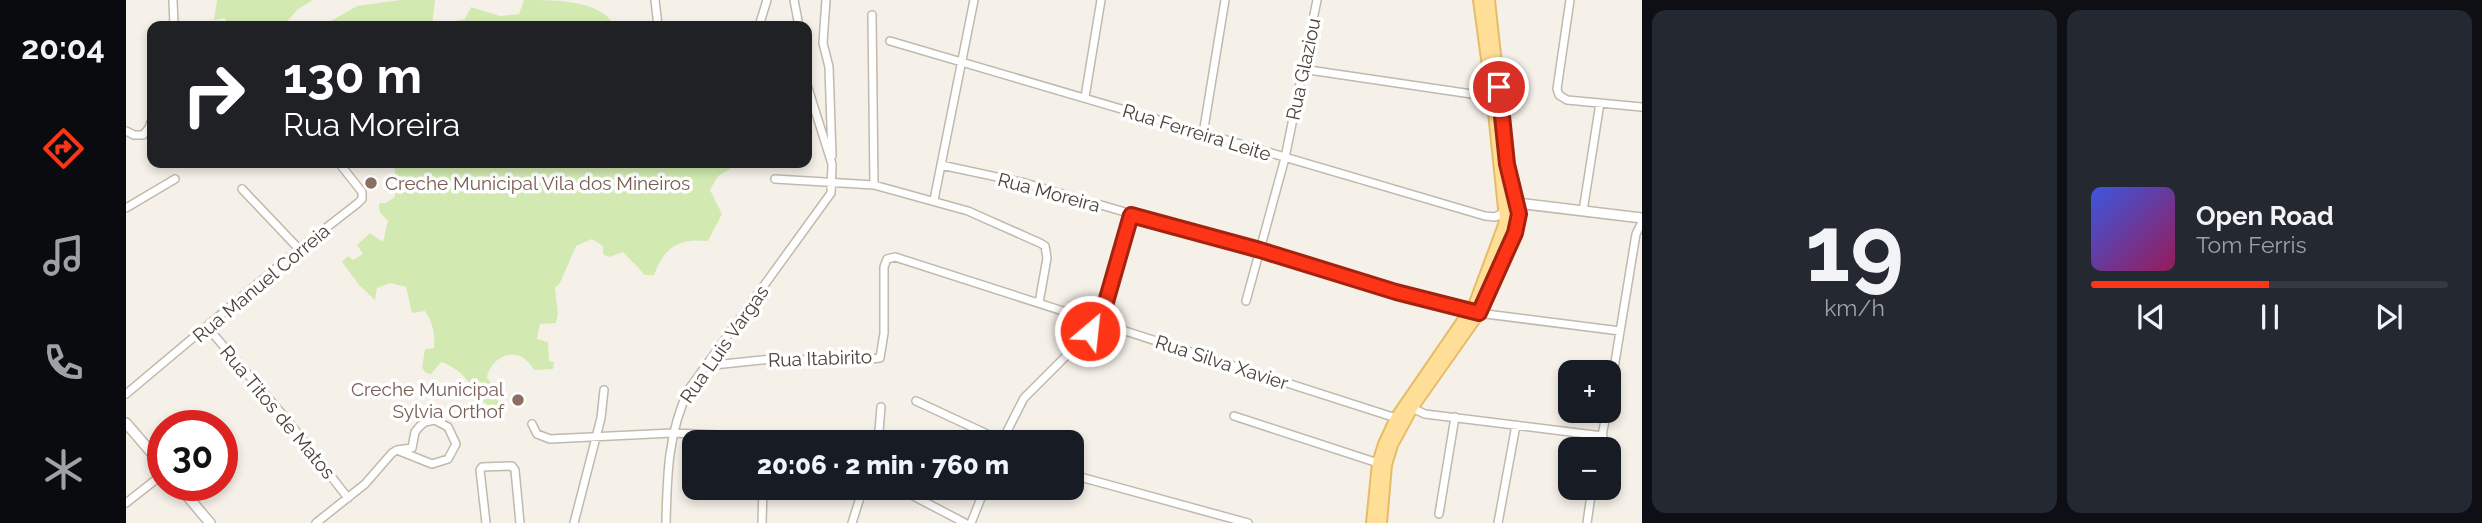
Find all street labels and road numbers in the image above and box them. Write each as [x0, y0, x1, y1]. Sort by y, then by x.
street label: Rua Glaziou [1281, 16, 1325, 122]
street label: Rua Ferreira Leite [1120, 99, 1274, 165]
street label: Rua Moreira [995, 168, 1103, 216]
street label: Rua Manuel Correia [188, 219, 334, 347]
street label: Rua Luis Vargas [675, 281, 773, 407]
street label: Rua Silva Xavier [1153, 330, 1291, 394]
street label: Rua Titos de Matos [216, 341, 340, 483]
street label: Rua Itabirito [768, 345, 872, 371]

